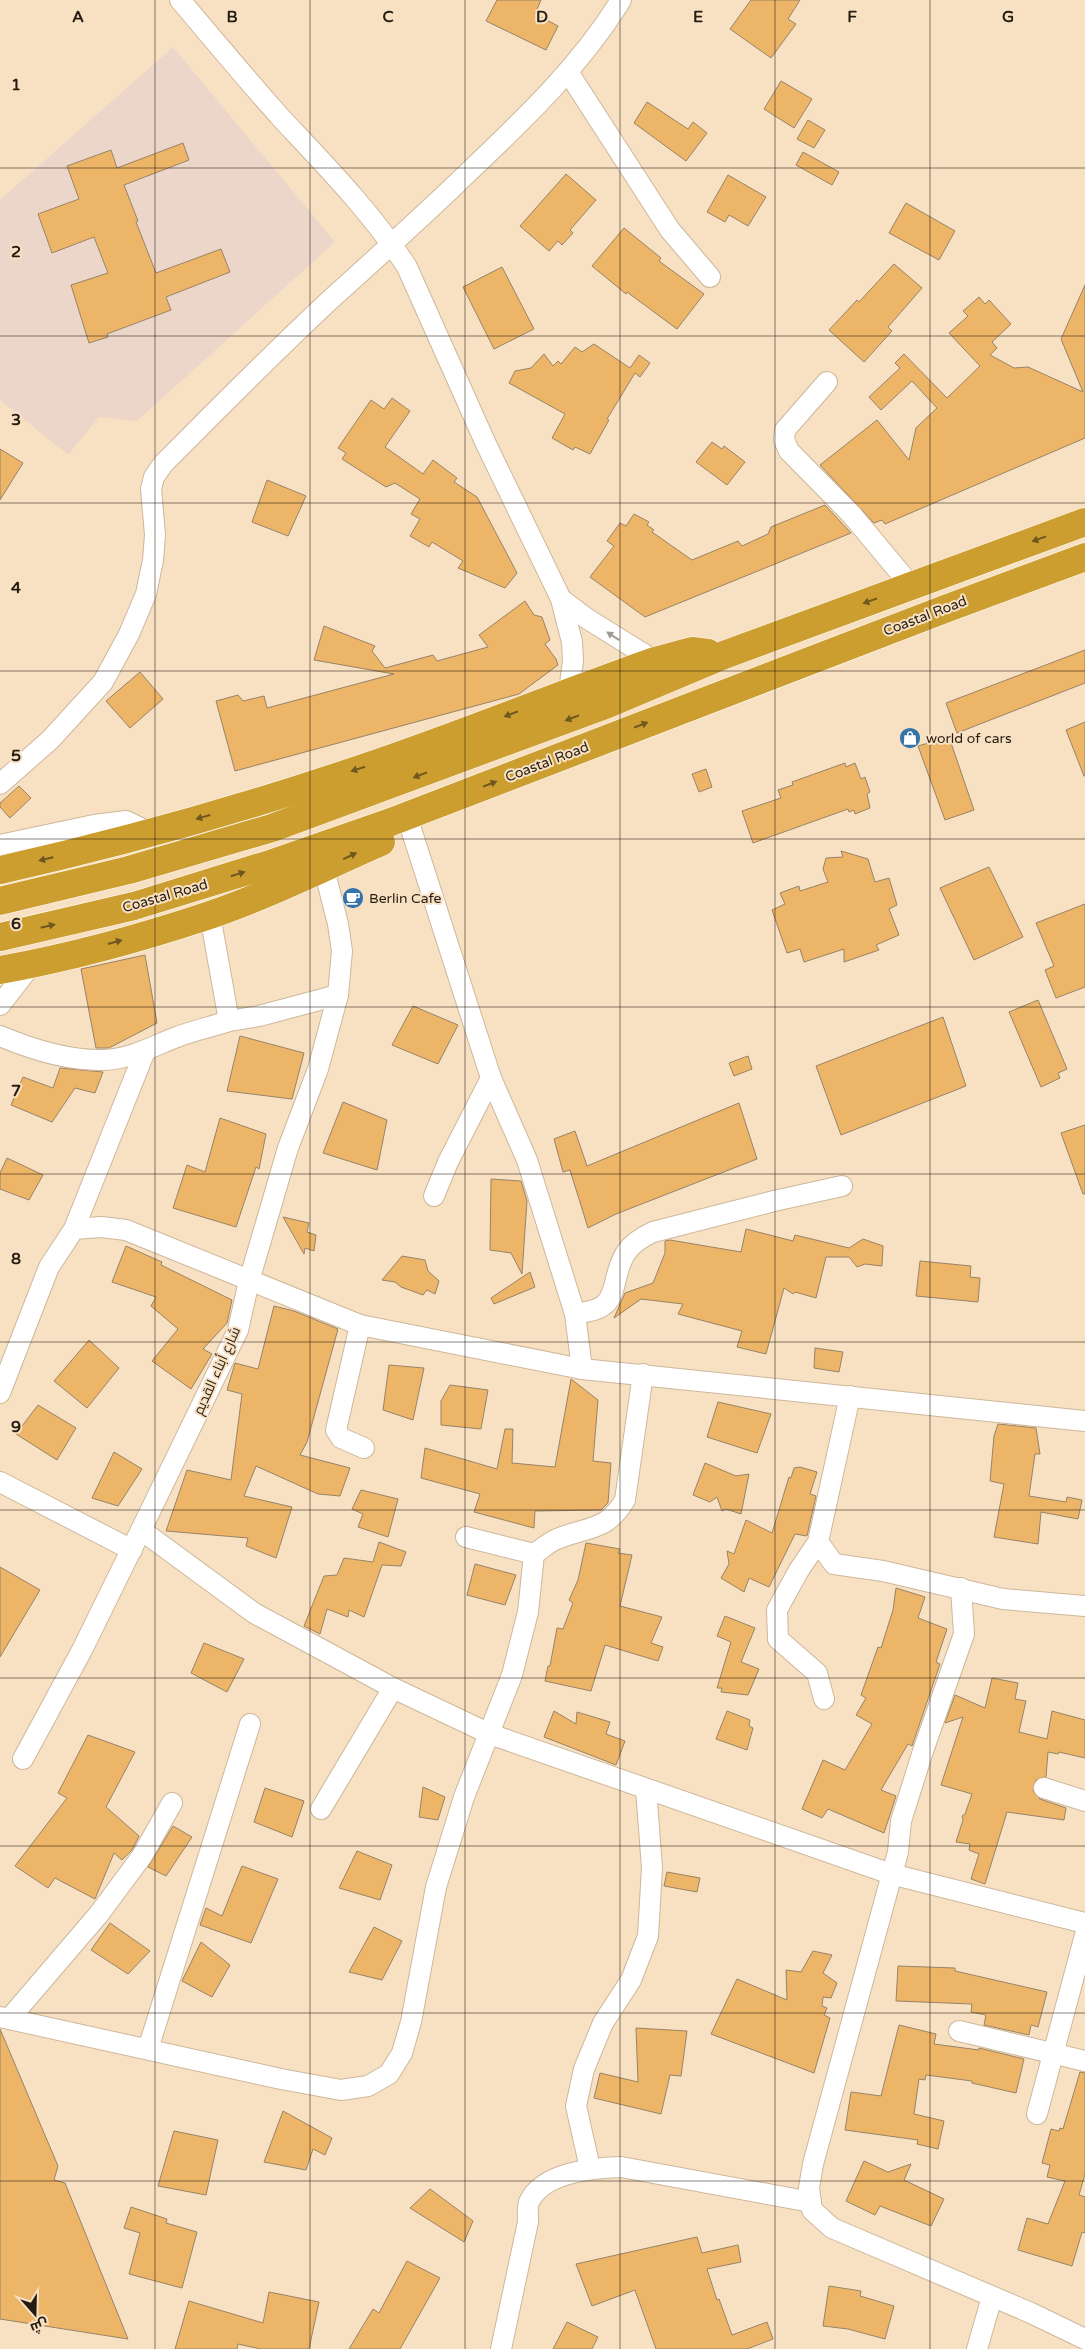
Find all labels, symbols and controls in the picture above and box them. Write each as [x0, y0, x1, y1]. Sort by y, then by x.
text: A [72, 7, 84, 27]
text: B [226, 7, 238, 27]
text: C [382, 7, 394, 27]
text: D [536, 7, 548, 27]
text: E [693, 7, 703, 27]
text: F [847, 7, 857, 27]
text: G [1002, 7, 1014, 27]
text: 1 [11, 75, 21, 95]
text: 2 [11, 242, 21, 262]
text: 3 [11, 410, 21, 430]
one-way arrow [1031, 535, 1046, 543]
text: 4 [11, 578, 21, 598]
street label: Coastal Road [881, 592, 969, 640]
one-way arrow [862, 597, 877, 605]
one-way arrow [607, 631, 620, 640]
one-way arrow [503, 710, 518, 718]
one-way arrow [565, 715, 580, 722]
one-way arrow [634, 721, 649, 729]
shop icon: world of cars [898, 726, 922, 750]
place label: world of cars [926, 730, 1012, 747]
street label: Coastal Road [503, 738, 591, 786]
text: 5 [11, 746, 21, 766]
one-way arrow [351, 766, 366, 773]
one-way arrow [412, 771, 427, 779]
one-way arrow [483, 780, 498, 788]
one-way arrow [196, 813, 211, 821]
one-way arrow [343, 852, 357, 860]
one-way arrow [39, 855, 54, 863]
one-way arrow [231, 869, 246, 877]
street label: Coastal Road [120, 876, 210, 916]
cafe icon: Berlin Cafe [341, 886, 365, 910]
place label: Berlin Cafe [369, 890, 441, 907]
text: 6 [11, 914, 21, 934]
one-way arrow [40, 922, 55, 930]
one-way arrow [108, 937, 123, 945]
text: 7 [11, 1081, 21, 1101]
text: 8 [11, 1249, 21, 1269]
street label: شارع أبناء القديم [189, 1324, 245, 1418]
text: 9 [11, 1417, 21, 1437]
north arrow [10, 2289, 60, 2339]
text: ش [28, 2315, 51, 2337]

